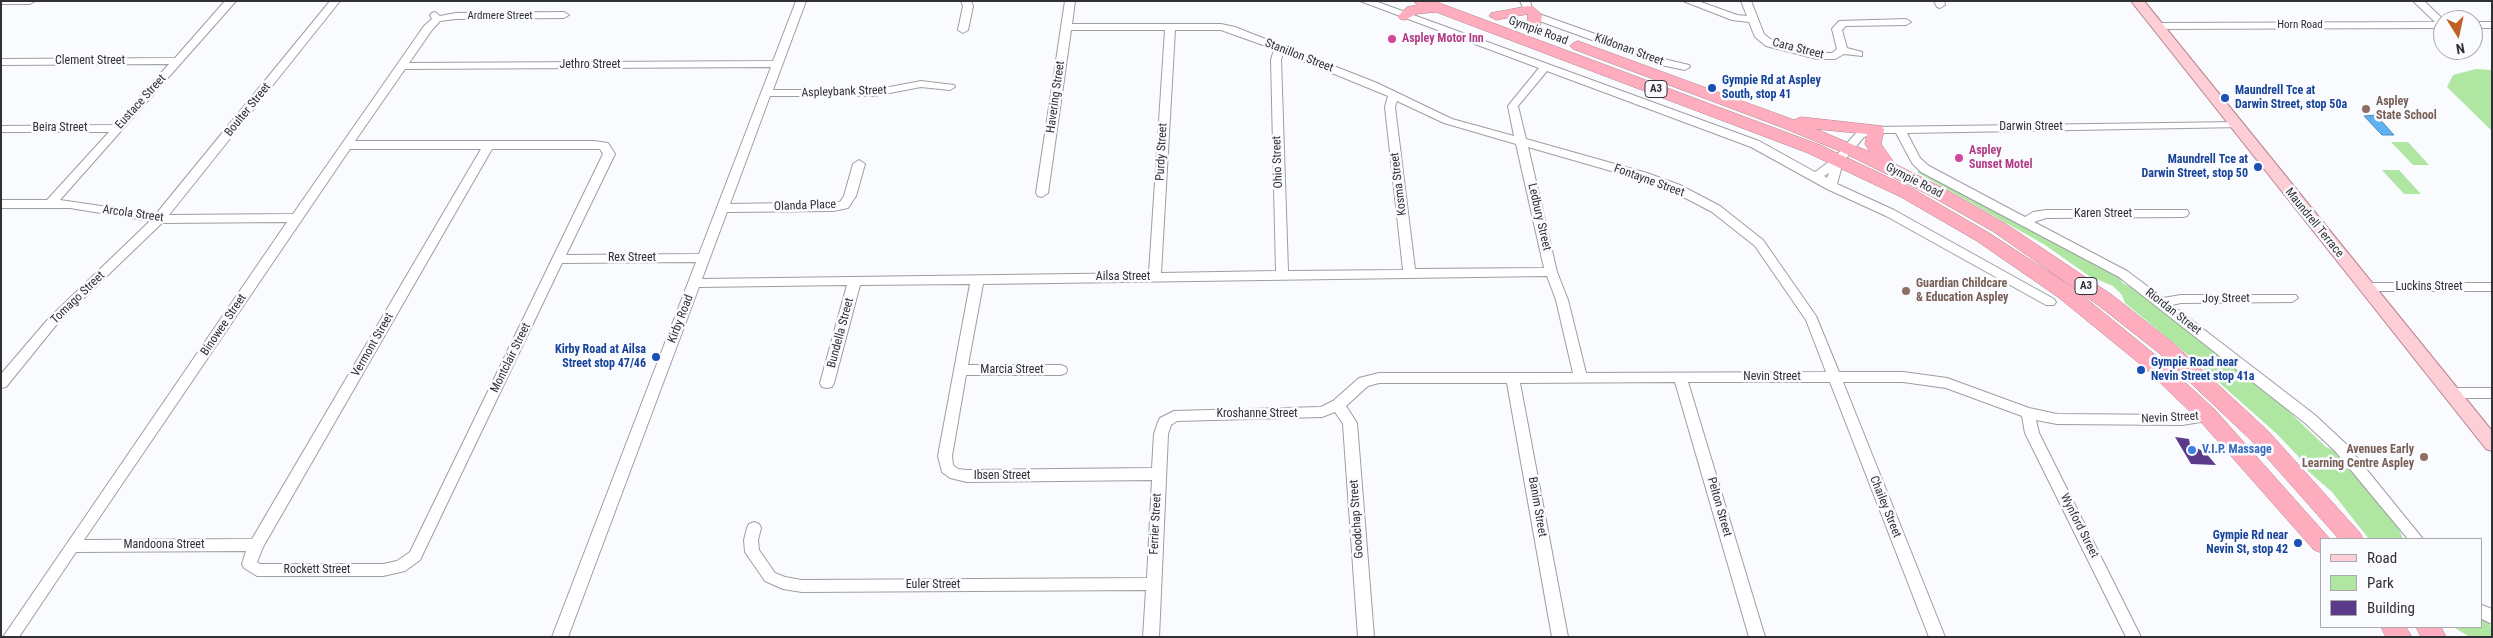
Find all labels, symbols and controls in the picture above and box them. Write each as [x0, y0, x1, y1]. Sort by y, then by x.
street label: Ardmere Street [467, 9, 533, 23]
north arrow [2433, 10, 2483, 60]
street label: Gympie Road [1506, 14, 1570, 48]
street label: Horn Road [2277, 18, 2323, 32]
street label: Kildonan Street [1593, 31, 1665, 69]
place label: Aspley Motor Inn [1402, 32, 1484, 46]
marker: Aspley Motor Inn [1386, 33, 1398, 45]
street label: Stanillon Street [1263, 36, 1335, 76]
street label: Cara Street [1771, 36, 1825, 62]
text: N [2455, 40, 2466, 57]
street label: Clement Street [55, 54, 125, 68]
street label: Jethro Street [559, 58, 621, 72]
street label: Havering Street [1044, 60, 1068, 134]
street label: Eustace Street [113, 72, 169, 132]
place label: Gympie Rd at Aspley South, stop 41 [1722, 74, 1821, 102]
street label: Boulter Street [222, 80, 274, 140]
road number: A3 [1645, 80, 1667, 98]
marker: Gympie Rd at Aspley South, stop 41 [1706, 82, 1718, 94]
street label: Aspleybank Street [801, 83, 887, 101]
place label: Maundrell Tce at Darwin Street, stop 50a [2235, 84, 2347, 112]
marker: Maundrell Tce at Darwin Street, stop 50a [2219, 92, 2231, 104]
place label: Aspley State School [2376, 95, 2437, 123]
marker: Aspley State School [2360, 103, 2372, 115]
street label: Darwin Street [1999, 120, 2063, 134]
street label: Beira Street [33, 121, 87, 135]
street label: Purdy Street [1153, 123, 1171, 181]
street label: Ohio Street [1270, 135, 1286, 189]
place label: Aspley Sunset Motel [1969, 144, 2032, 172]
street label: Kosma Street [1388, 152, 1410, 216]
marker: Aspley Sunset Motel [1953, 152, 1965, 164]
place label: Maundrell Tce at Darwin Street, stop 50 [2142, 153, 2248, 181]
street label: Gympie Road [1883, 160, 1945, 202]
marker: Maundrell Tce at Darwin Street, stop 50 [2252, 161, 2264, 173]
street label: Fontayne Street [1612, 162, 1686, 200]
street label: Ledbury Street [1524, 182, 1554, 252]
street label: Maundrell Terrace [2282, 185, 2346, 261]
street label: Olanda Place [774, 198, 836, 214]
street label: Arcola Street [102, 203, 164, 225]
street label: Karen Street [2074, 207, 2132, 221]
street label: Rex Street [608, 251, 656, 265]
street label: Tomago Street [48, 269, 108, 327]
street label: Ailsa Street [1096, 270, 1150, 284]
place label: Guardian Childcare & Education Aspley [1916, 277, 2008, 305]
road number: A3 [2075, 278, 2097, 294]
street label: Luckins Street [2395, 280, 2463, 294]
marker: Guardian Childcare & Education Aspley [1900, 285, 1912, 297]
street label: Riordan Street [2142, 286, 2204, 338]
street label: Joy Street [2202, 291, 2250, 307]
street label: Binowee Street [198, 292, 250, 358]
street label: Kirby Road [665, 293, 697, 345]
street label: Bundella Street [825, 296, 857, 370]
street label: Vermont Street [349, 311, 397, 379]
street label: Montclair Street [488, 321, 534, 395]
place label: Kirby Road at Ailsa Street stop 47/46 [555, 343, 646, 371]
marker: Kirby Road at Ailsa Street stop 47/46 [650, 351, 662, 363]
place label: Gympie Road near Nevin Street stop 41a [2151, 356, 2254, 384]
street label: Marcia Street [980, 363, 1044, 377]
marker: Gympie Road near Nevin Street stop 41a [2135, 364, 2147, 376]
street label: Nevin Street [1743, 370, 1801, 384]
street label: Kroshanne Street [1216, 407, 1298, 421]
street label: Nevin Street [2141, 409, 2199, 427]
place label: V.I.P. Massage [2202, 443, 2272, 457]
place label: Avenues Early Learning Centre Aspley [2302, 443, 2414, 471]
marker: V.I.P. Massage [2186, 444, 2198, 456]
marker: Avenues Early Learning Centre Aspley [2418, 451, 2430, 463]
street label: Ibsen Street [974, 469, 1030, 483]
street label: Chailey Street [1866, 474, 1904, 540]
street label: Banim Street [1525, 476, 1549, 538]
street label: Pelton Street [1704, 476, 1734, 538]
street label: Goodchap Street [1347, 479, 1367, 559]
street label: Wynford Street [2057, 491, 2101, 561]
street label: Ferrier Street [1147, 493, 1165, 555]
place label: Gympie Rd near Nevin St, stop 42 [2206, 529, 2288, 557]
marker: Gympie Rd near Nevin St, stop 42 [2292, 537, 2304, 549]
street label: Mandoona Street [123, 538, 205, 552]
legend [2320, 538, 2483, 628]
text: Road [2367, 549, 2397, 567]
street label: Rockett Street [284, 563, 350, 577]
text: Park [2367, 574, 2394, 592]
street label: Euler Street [906, 578, 960, 592]
text: Building [2367, 599, 2415, 617]

